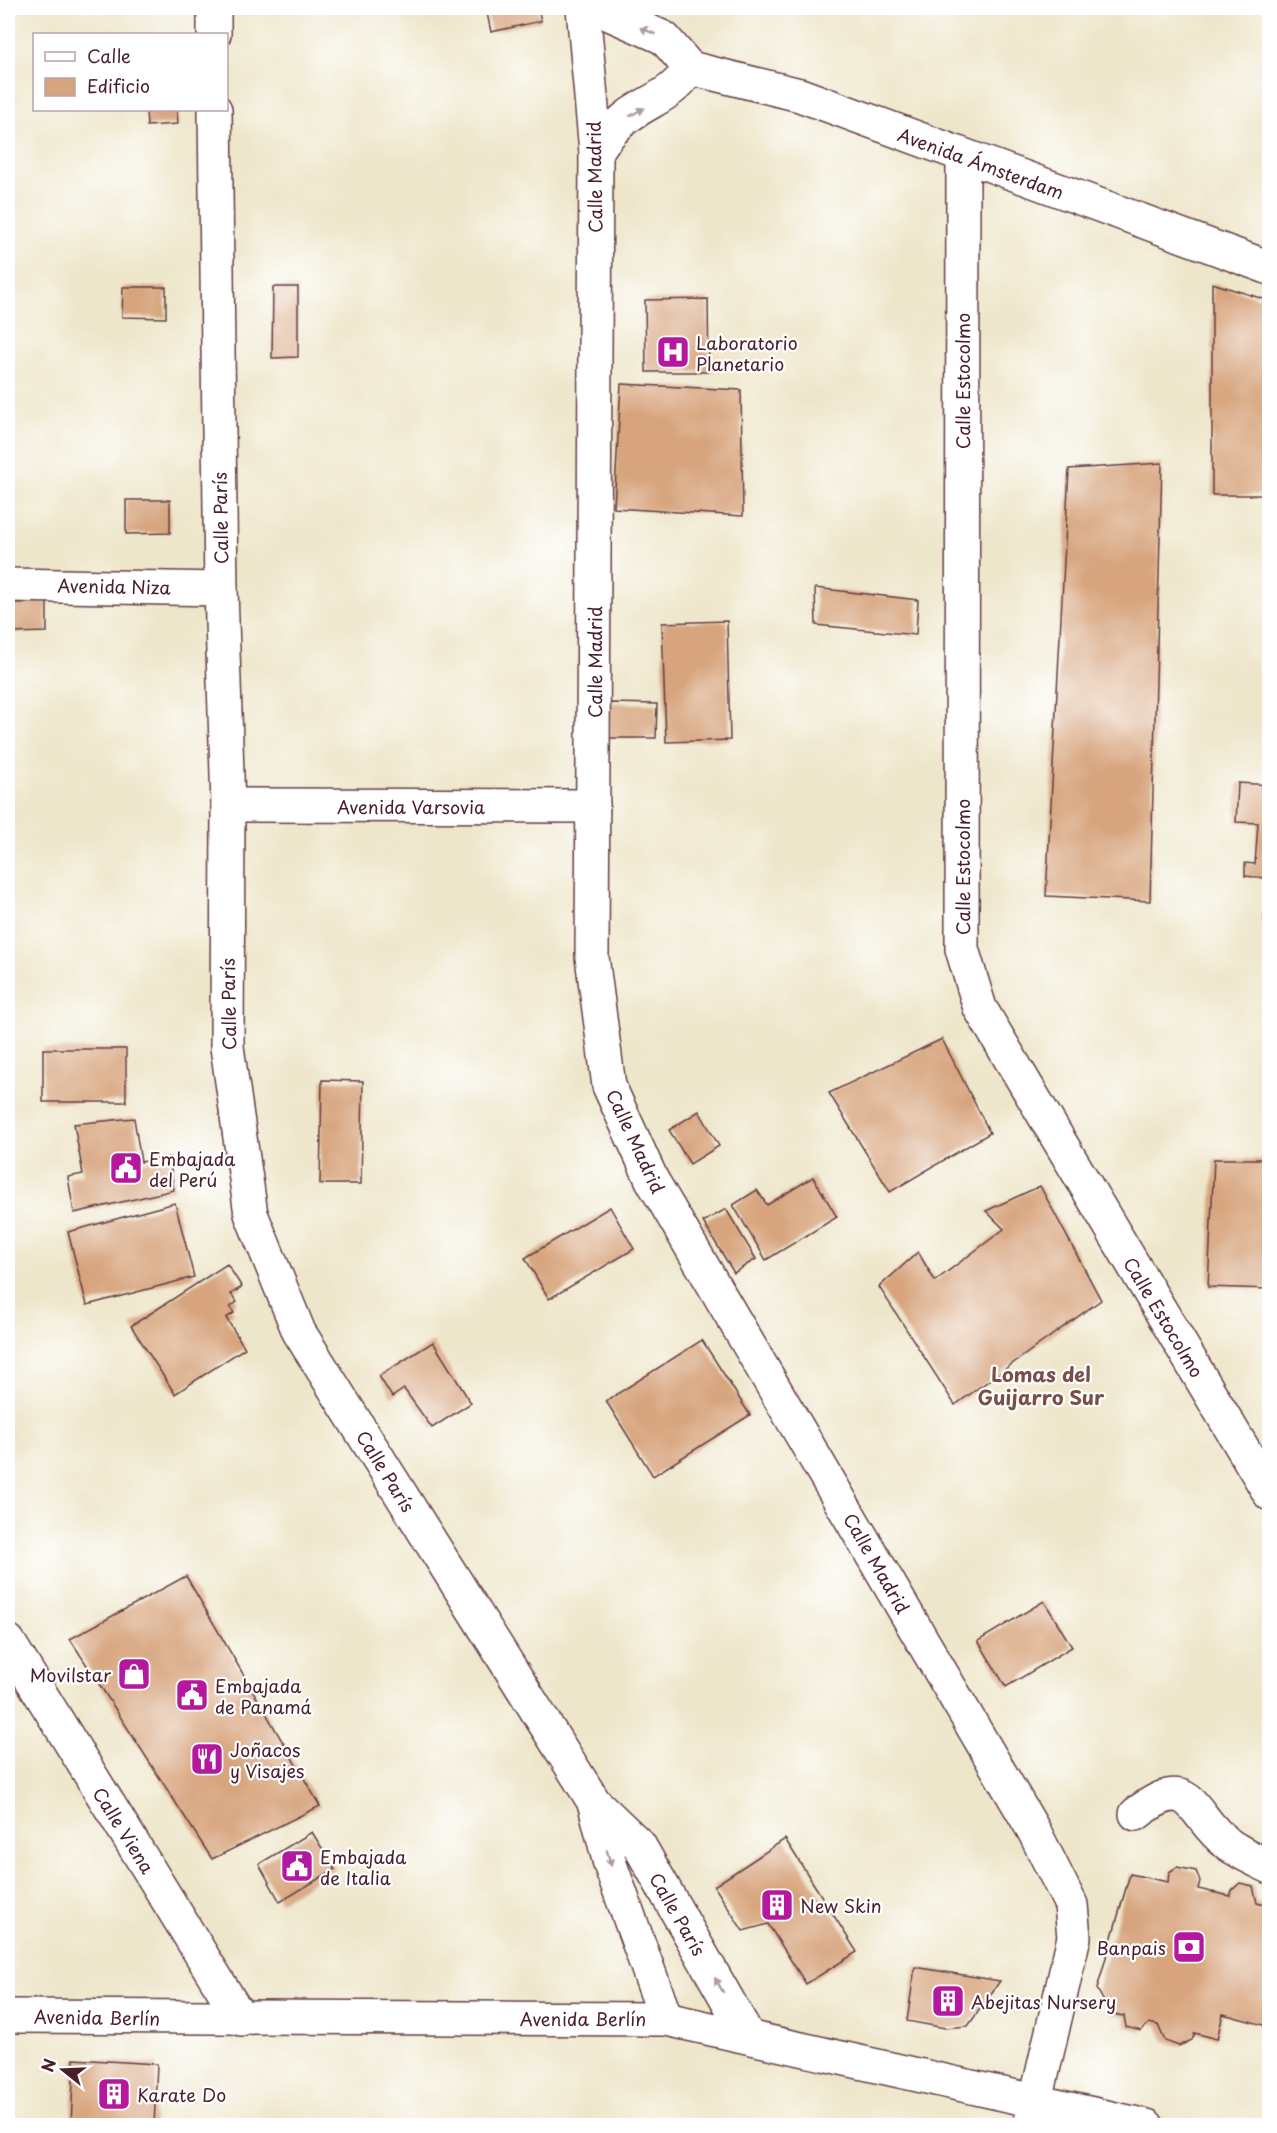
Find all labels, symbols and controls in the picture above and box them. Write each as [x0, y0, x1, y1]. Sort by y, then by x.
one-way arrow [639, 26, 657, 36]
legend [33, 33, 228, 111]
text: Calle [87, 42, 131, 69]
text: Edificio [87, 72, 150, 99]
one-way arrow [628, 107, 645, 117]
street label: Avenida Ámsterdam [894, 120, 1068, 206]
street label: Calle Madrid [580, 121, 608, 233]
street label: Calle Estocolmo [949, 313, 976, 449]
place label: Laboratorio Planetario [696, 329, 798, 377]
hospital icon: Laboratorio Planetario [655, 334, 691, 370]
street label: Calle París [206, 472, 234, 564]
street label: Avenida Niza [57, 572, 172, 600]
street label: Calle Madrid [581, 606, 608, 718]
street label: Avenida Varsovia [337, 793, 485, 820]
street label: Calle Estocolmo [949, 799, 976, 935]
street label: Calle París [214, 958, 242, 1050]
street label: Calle Madrid [600, 1085, 672, 1197]
place label: Embajada del Perú [149, 1145, 236, 1193]
public building icon: Embajada del Perú [108, 1150, 144, 1186]
street label: Calle Estocolmo [1117, 1252, 1211, 1382]
district label: Lomas del Guijarro Sur [978, 1359, 1105, 1412]
street label: Calle París [350, 1425, 422, 1517]
street label: Calle Madrid [837, 1508, 917, 1618]
shop icon: Movilstar [116, 1656, 152, 1692]
place label: Movilstar [30, 1661, 112, 1688]
place label: Embajada de Panamá [215, 1672, 312, 1720]
public building icon: Embajada de Panamá [174, 1677, 210, 1713]
place label: Joñacos y Visajes [230, 1736, 304, 1784]
restaurant icon: Joñacos y Visajes [189, 1741, 225, 1777]
street label: Calle Viena [87, 1782, 162, 1879]
place label: Embajada de Italia [320, 1843, 407, 1891]
public building icon: Embajada de Italia [279, 1848, 315, 1884]
one-way arrow [605, 1849, 614, 1867]
street label: Calle París [643, 1867, 713, 1961]
building icon: New Skin [759, 1887, 795, 1923]
place label: New Skin [800, 1892, 882, 1919]
bank icon: Banpais [1171, 1929, 1207, 1965]
place label: Banpais [1097, 1934, 1166, 1961]
one-way arrow [713, 1977, 724, 1993]
building icon: Abejitas Nursery [930, 1983, 966, 2019]
place label: Abejitas Nursery [971, 1988, 1116, 2015]
street label: Avenida Berlín [34, 2002, 160, 2032]
street label: Avenida Berlín [520, 2005, 646, 2032]
north arrow [33, 2040, 93, 2100]
text: N [34, 2055, 61, 2075]
building icon: Karate Do [96, 2076, 132, 2112]
place label: Karate Do [137, 2081, 226, 2108]

